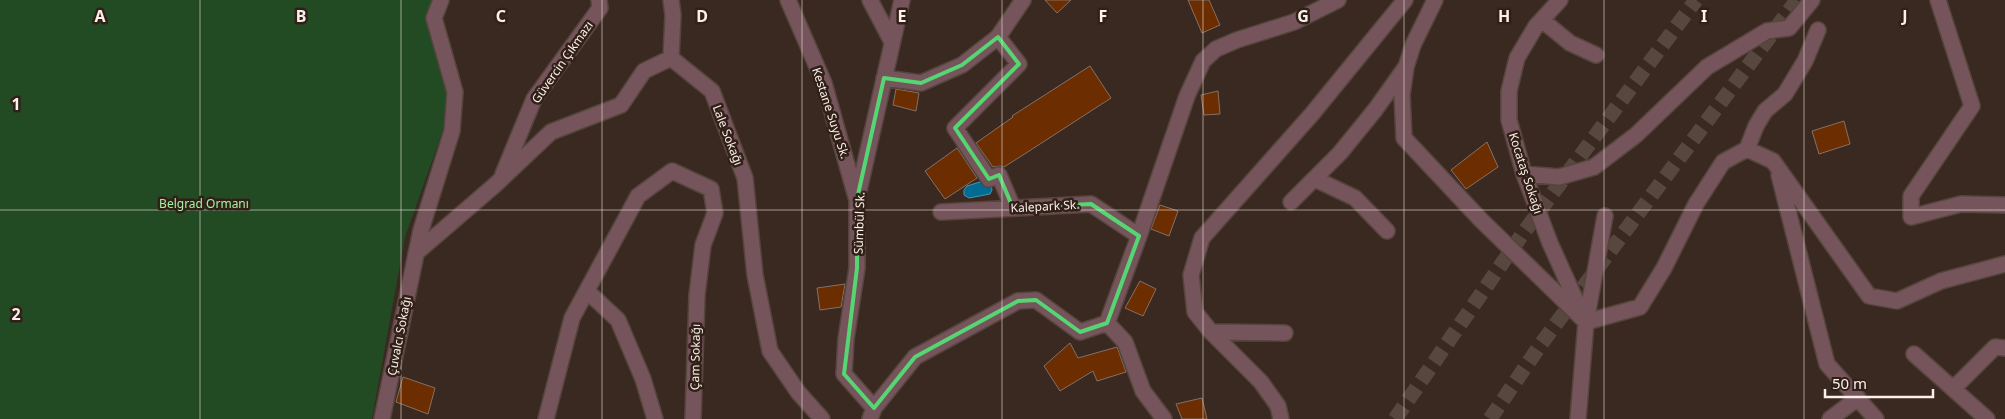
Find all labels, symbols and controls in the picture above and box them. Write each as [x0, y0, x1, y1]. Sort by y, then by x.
text: A [94, 5, 106, 27]
text: B [296, 5, 306, 27]
text: C [496, 5, 506, 27]
text: D [696, 5, 708, 27]
text: E [898, 5, 907, 27]
text: F [1099, 5, 1107, 27]
text: G [1297, 5, 1309, 27]
text: H [1498, 5, 1510, 27]
text: I [1701, 5, 1707, 27]
text: J [1900, 5, 1908, 27]
street label: Güvercin Çıkmazı [527, 17, 597, 107]
street label: Kestane Suyu Sk. [808, 65, 854, 161]
text: 1 [11, 93, 21, 115]
street label: Lale Sokağı [709, 102, 747, 168]
street label: Kocataş Sokağı [1505, 130, 1547, 216]
street label: Sümbül Sk. [849, 191, 869, 255]
park label: Belgrad Ormanı [159, 195, 249, 212]
street label: Kalepark Sk. [1010, 196, 1080, 216]
street label: Çuvalcı Sokağı [383, 295, 415, 377]
text: 2 [11, 303, 21, 325]
street label: Çam Sokağı [686, 324, 704, 390]
scale bar [1825, 366, 1932, 398]
text: 50 m [1832, 373, 1867, 393]

